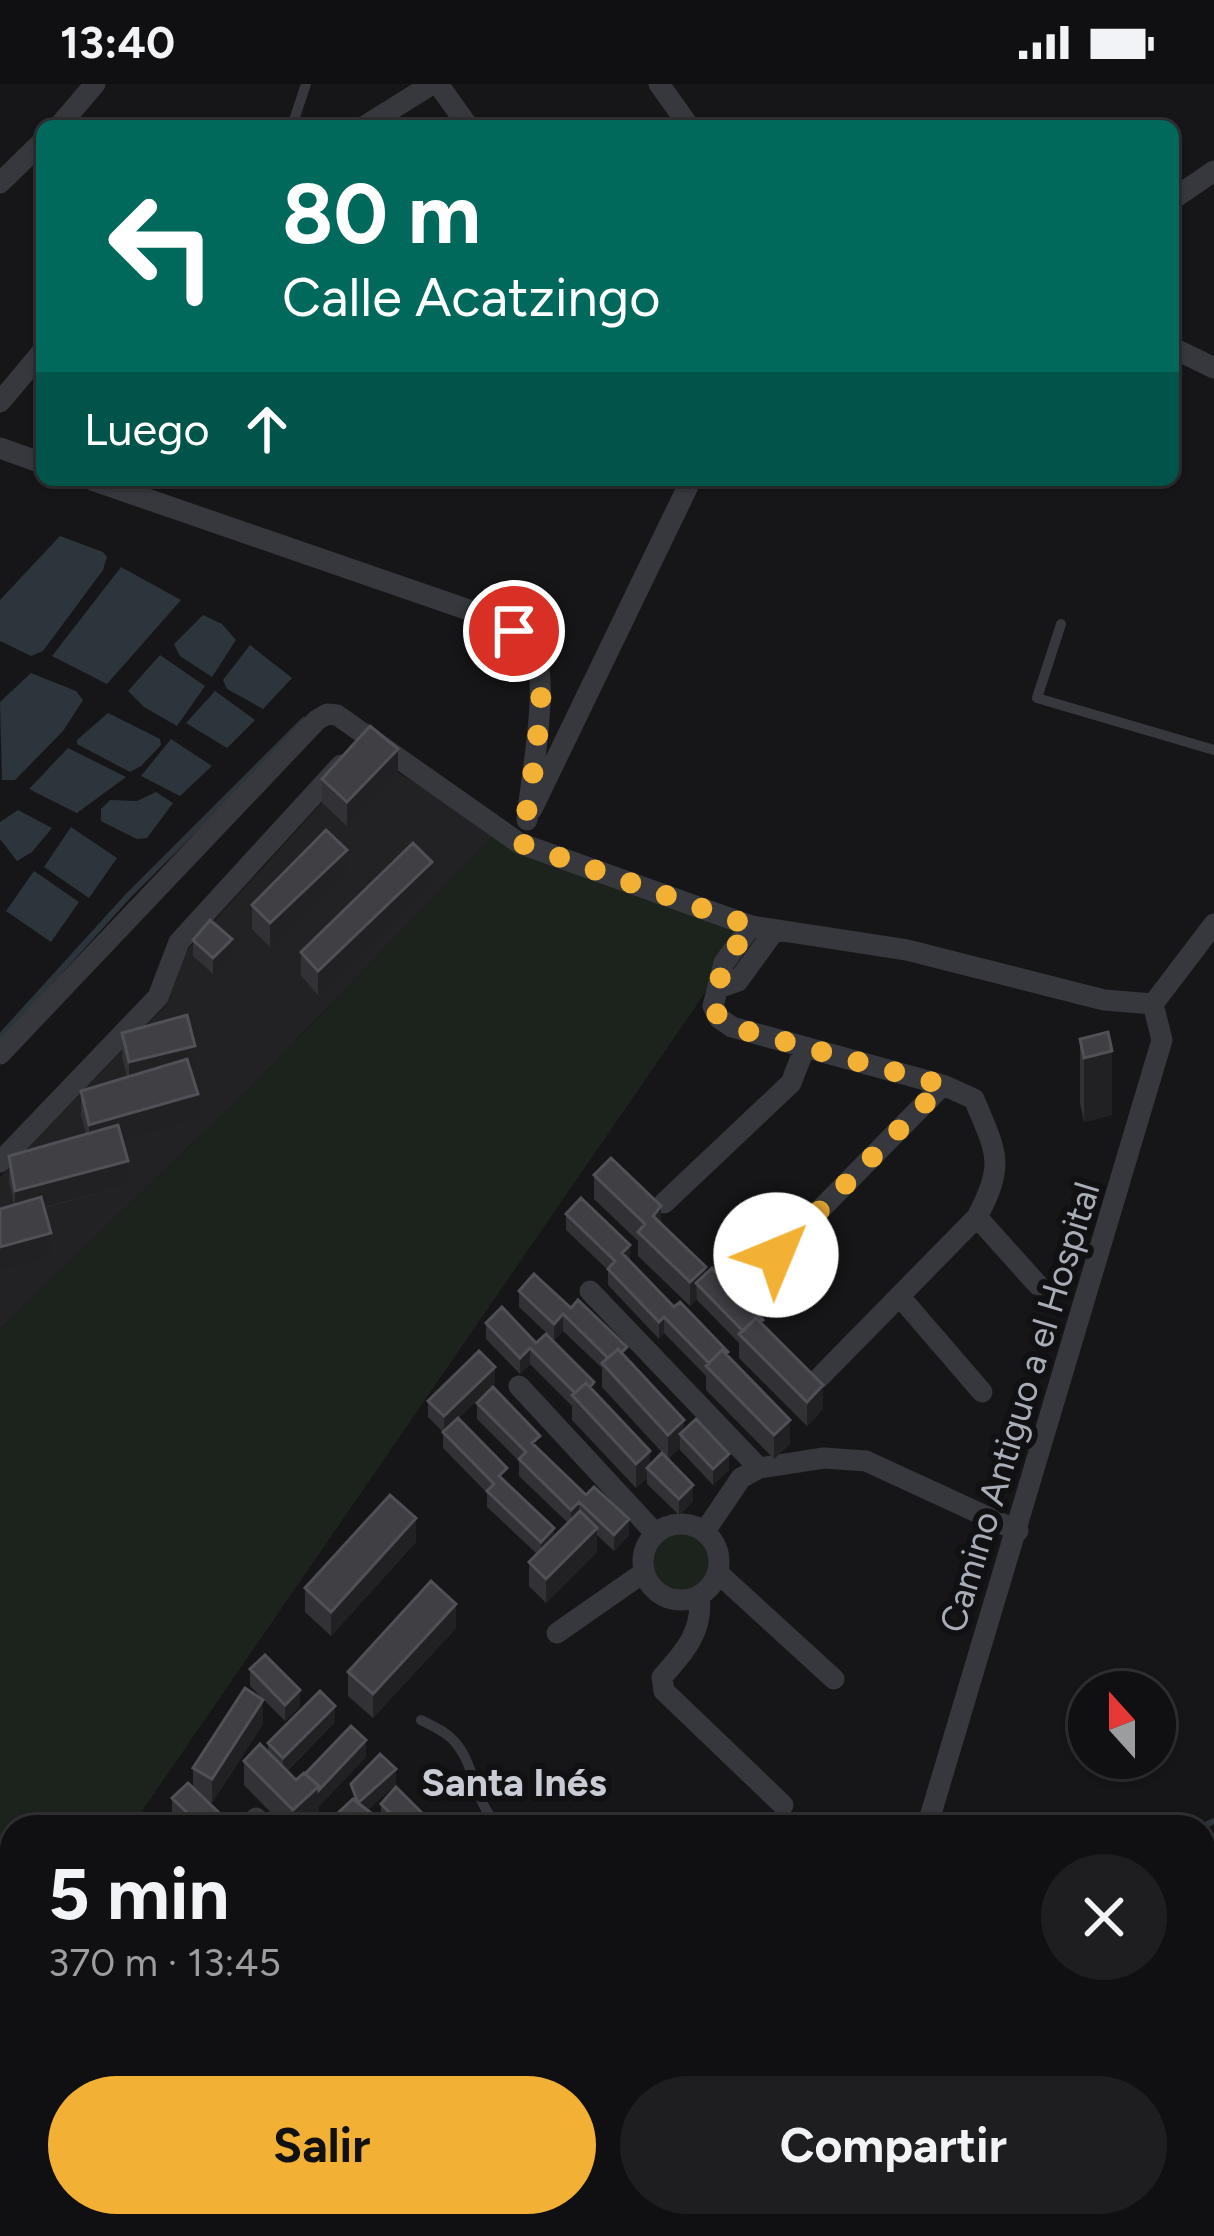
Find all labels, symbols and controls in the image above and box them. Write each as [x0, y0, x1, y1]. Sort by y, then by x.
text: 13:40 [60, 15, 175, 69]
text: 80 m [282, 163, 481, 264]
icon: left [84, 168, 240, 324]
text: Calle Acatzingo [282, 265, 661, 330]
icon: ahead [234, 396, 300, 462]
text: Luego [84, 402, 210, 456]
pin [463, 580, 565, 682]
icon: arrive [481, 598, 547, 664]
street label: Camino Antiguo a el Hospital [930, 1177, 1109, 1637]
position arrow [713, 1192, 839, 1318]
north arrow [1068, 1671, 1176, 1779]
map controls [1068, 1671, 1176, 1779]
district label: Santa Inés [421, 1759, 607, 1806]
text: 5 min [48, 1851, 230, 1937]
button: close [1041, 1854, 1167, 1980]
text: 370 m · 13:45 [48, 1939, 281, 1986]
button: Salir [48, 2076, 596, 2214]
button: Compartir [620, 2076, 1167, 2214]

